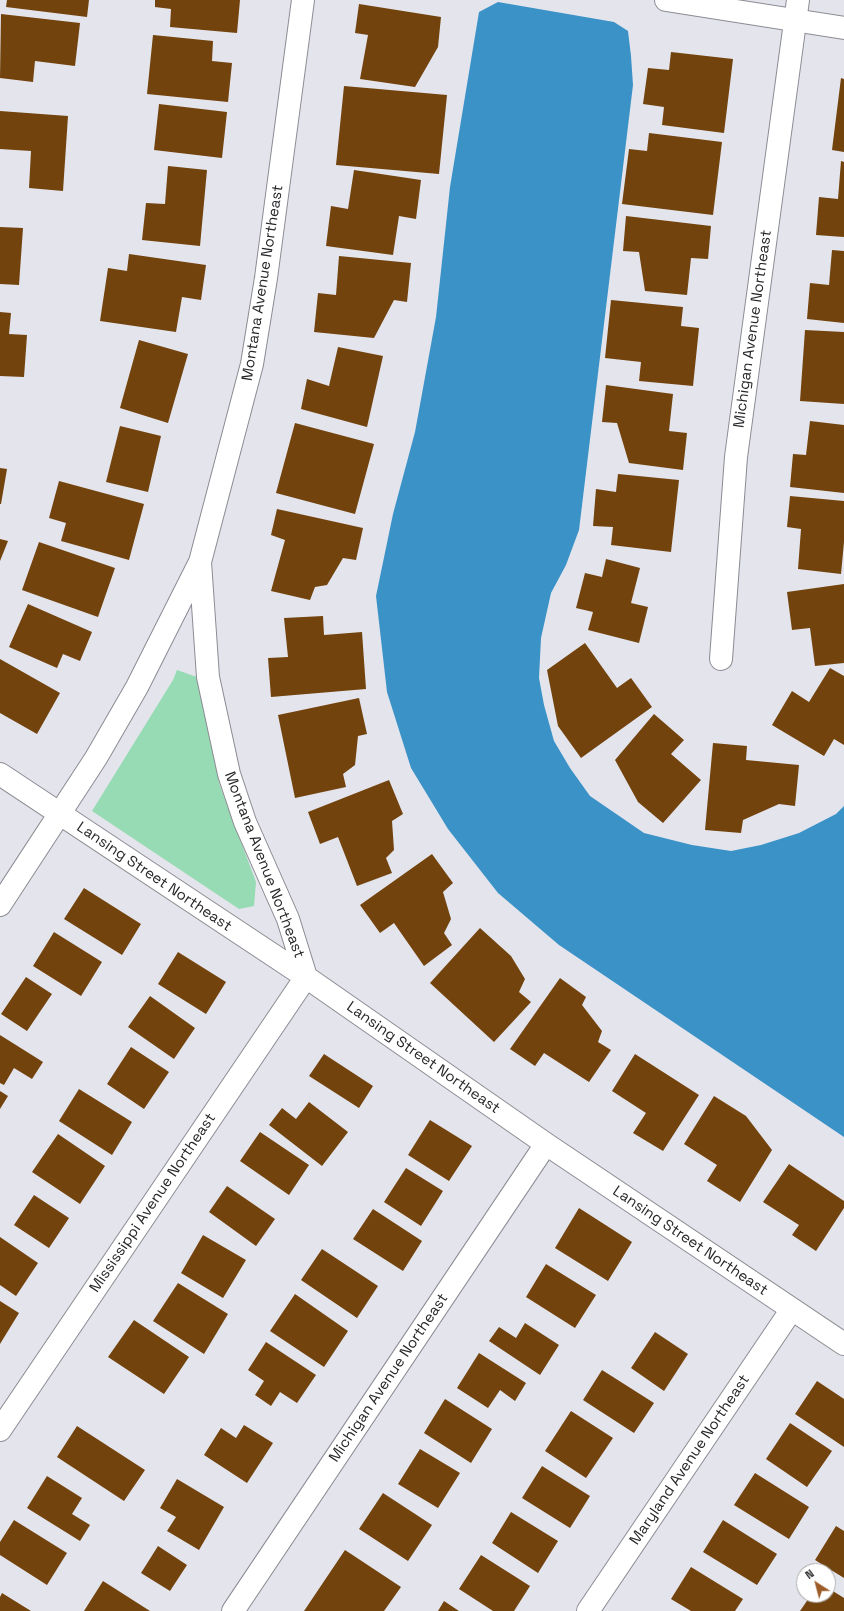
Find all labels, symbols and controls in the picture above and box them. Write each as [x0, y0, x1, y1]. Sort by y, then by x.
street label: Montana Avenue Northeast [239, 184, 287, 382]
street label: Michigan Avenue Northeast [730, 229, 776, 429]
street label: Montana Avenue Northeast [220, 769, 308, 961]
street label: Lansing Street Northeast [73, 818, 235, 936]
street label: Lansing Street Northeast [343, 998, 503, 1118]
street label: Mississippi Avenue Northeast [86, 1110, 220, 1296]
street label: Lansing Street Northeast [609, 1182, 771, 1300]
street label: Michigan Avenue Northeast [326, 1290, 452, 1466]
street label: Maryland Avenue Northeast [626, 1372, 754, 1548]
north arrow [796, 1563, 836, 1603]
text: N [802, 1566, 817, 1582]

